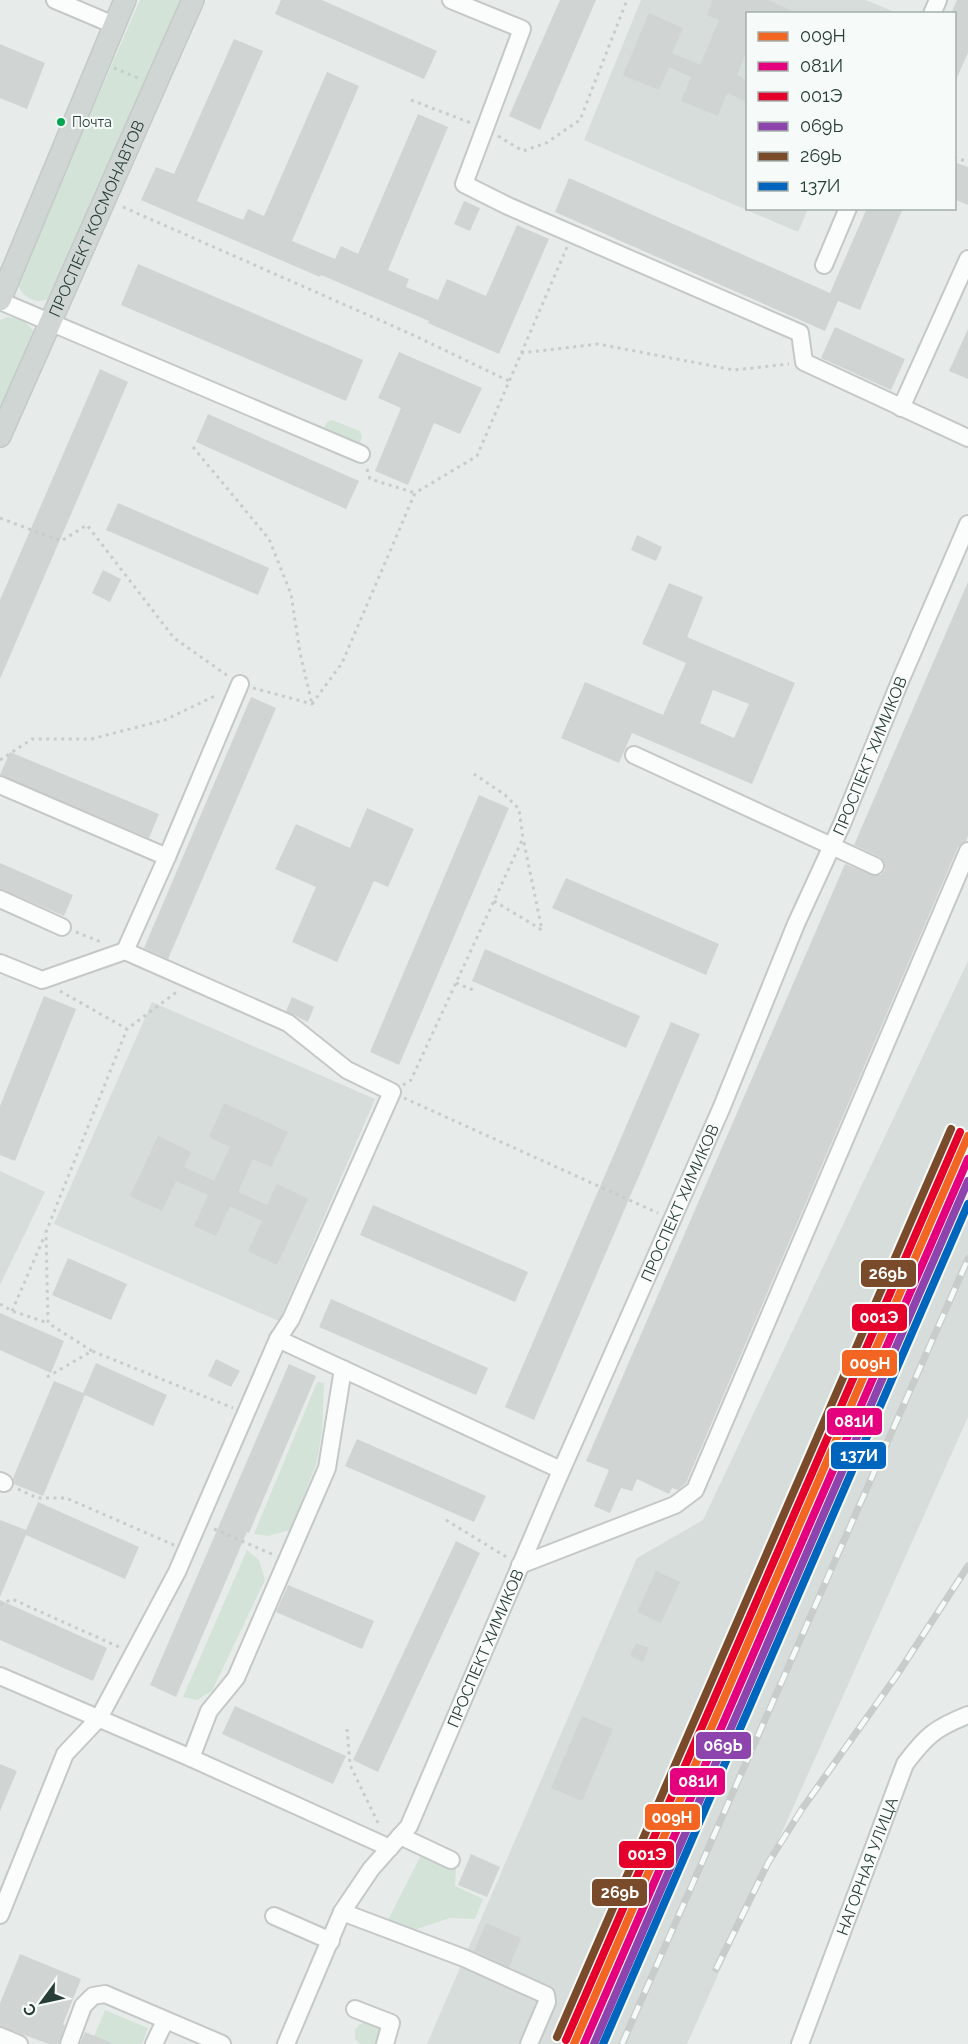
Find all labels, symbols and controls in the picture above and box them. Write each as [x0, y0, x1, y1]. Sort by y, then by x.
legend [746, 12, 956, 210]
text: 009Н [800, 25, 846, 46]
text: 081И [800, 55, 843, 76]
text: 001Э [800, 85, 843, 106]
place label: Почта [72, 114, 112, 130]
text: 069Ь [800, 115, 843, 136]
marker: Почта [55, 116, 67, 128]
street label: ПРОСПЕКТ КОСМОНАВТОВ [45, 117, 148, 320]
text: 269Ь [800, 145, 842, 166]
text: 137И [800, 175, 841, 196]
street label: ПРОСПЕКТ ХИМИКОВ [829, 673, 911, 838]
street label: ПРОСПЕКТ ХИМИКОВ [637, 1121, 723, 1284]
line badge: 269Ь [860, 1259, 917, 1288]
text: 269Ь [869, 1264, 907, 1283]
line badge: 001Э [851, 1303, 908, 1332]
text: 001Э [860, 1308, 898, 1327]
line badge: 009Н [841, 1349, 898, 1377]
text: 009Н [850, 1354, 891, 1373]
line badge: 081И [826, 1407, 883, 1436]
text: 081И [834, 1412, 874, 1431]
line badge: 137И [830, 1441, 887, 1470]
text: 137И [840, 1446, 878, 1465]
street label: ПРОСПЕКТ ХИМИКОВ [443, 1566, 527, 1730]
line badge: 069Ь [695, 1731, 752, 1760]
text: 069Ь [703, 1736, 743, 1755]
line badge: 081И [669, 1767, 726, 1796]
text: 081И [678, 1772, 718, 1791]
street label: НАГОРНАЯ УЛИЦА [832, 1794, 901, 1938]
line badge: 009Н [644, 1803, 701, 1831]
text: 009Н [652, 1808, 693, 1827]
line badge: 001Э [618, 1840, 675, 1869]
text: 001Э [628, 1845, 666, 1864]
line badge: 269Ь [591, 1878, 648, 1907]
text: 269Ь [601, 1883, 639, 1902]
north arrow [12, 1972, 72, 2032]
text: С [19, 2000, 41, 2020]

